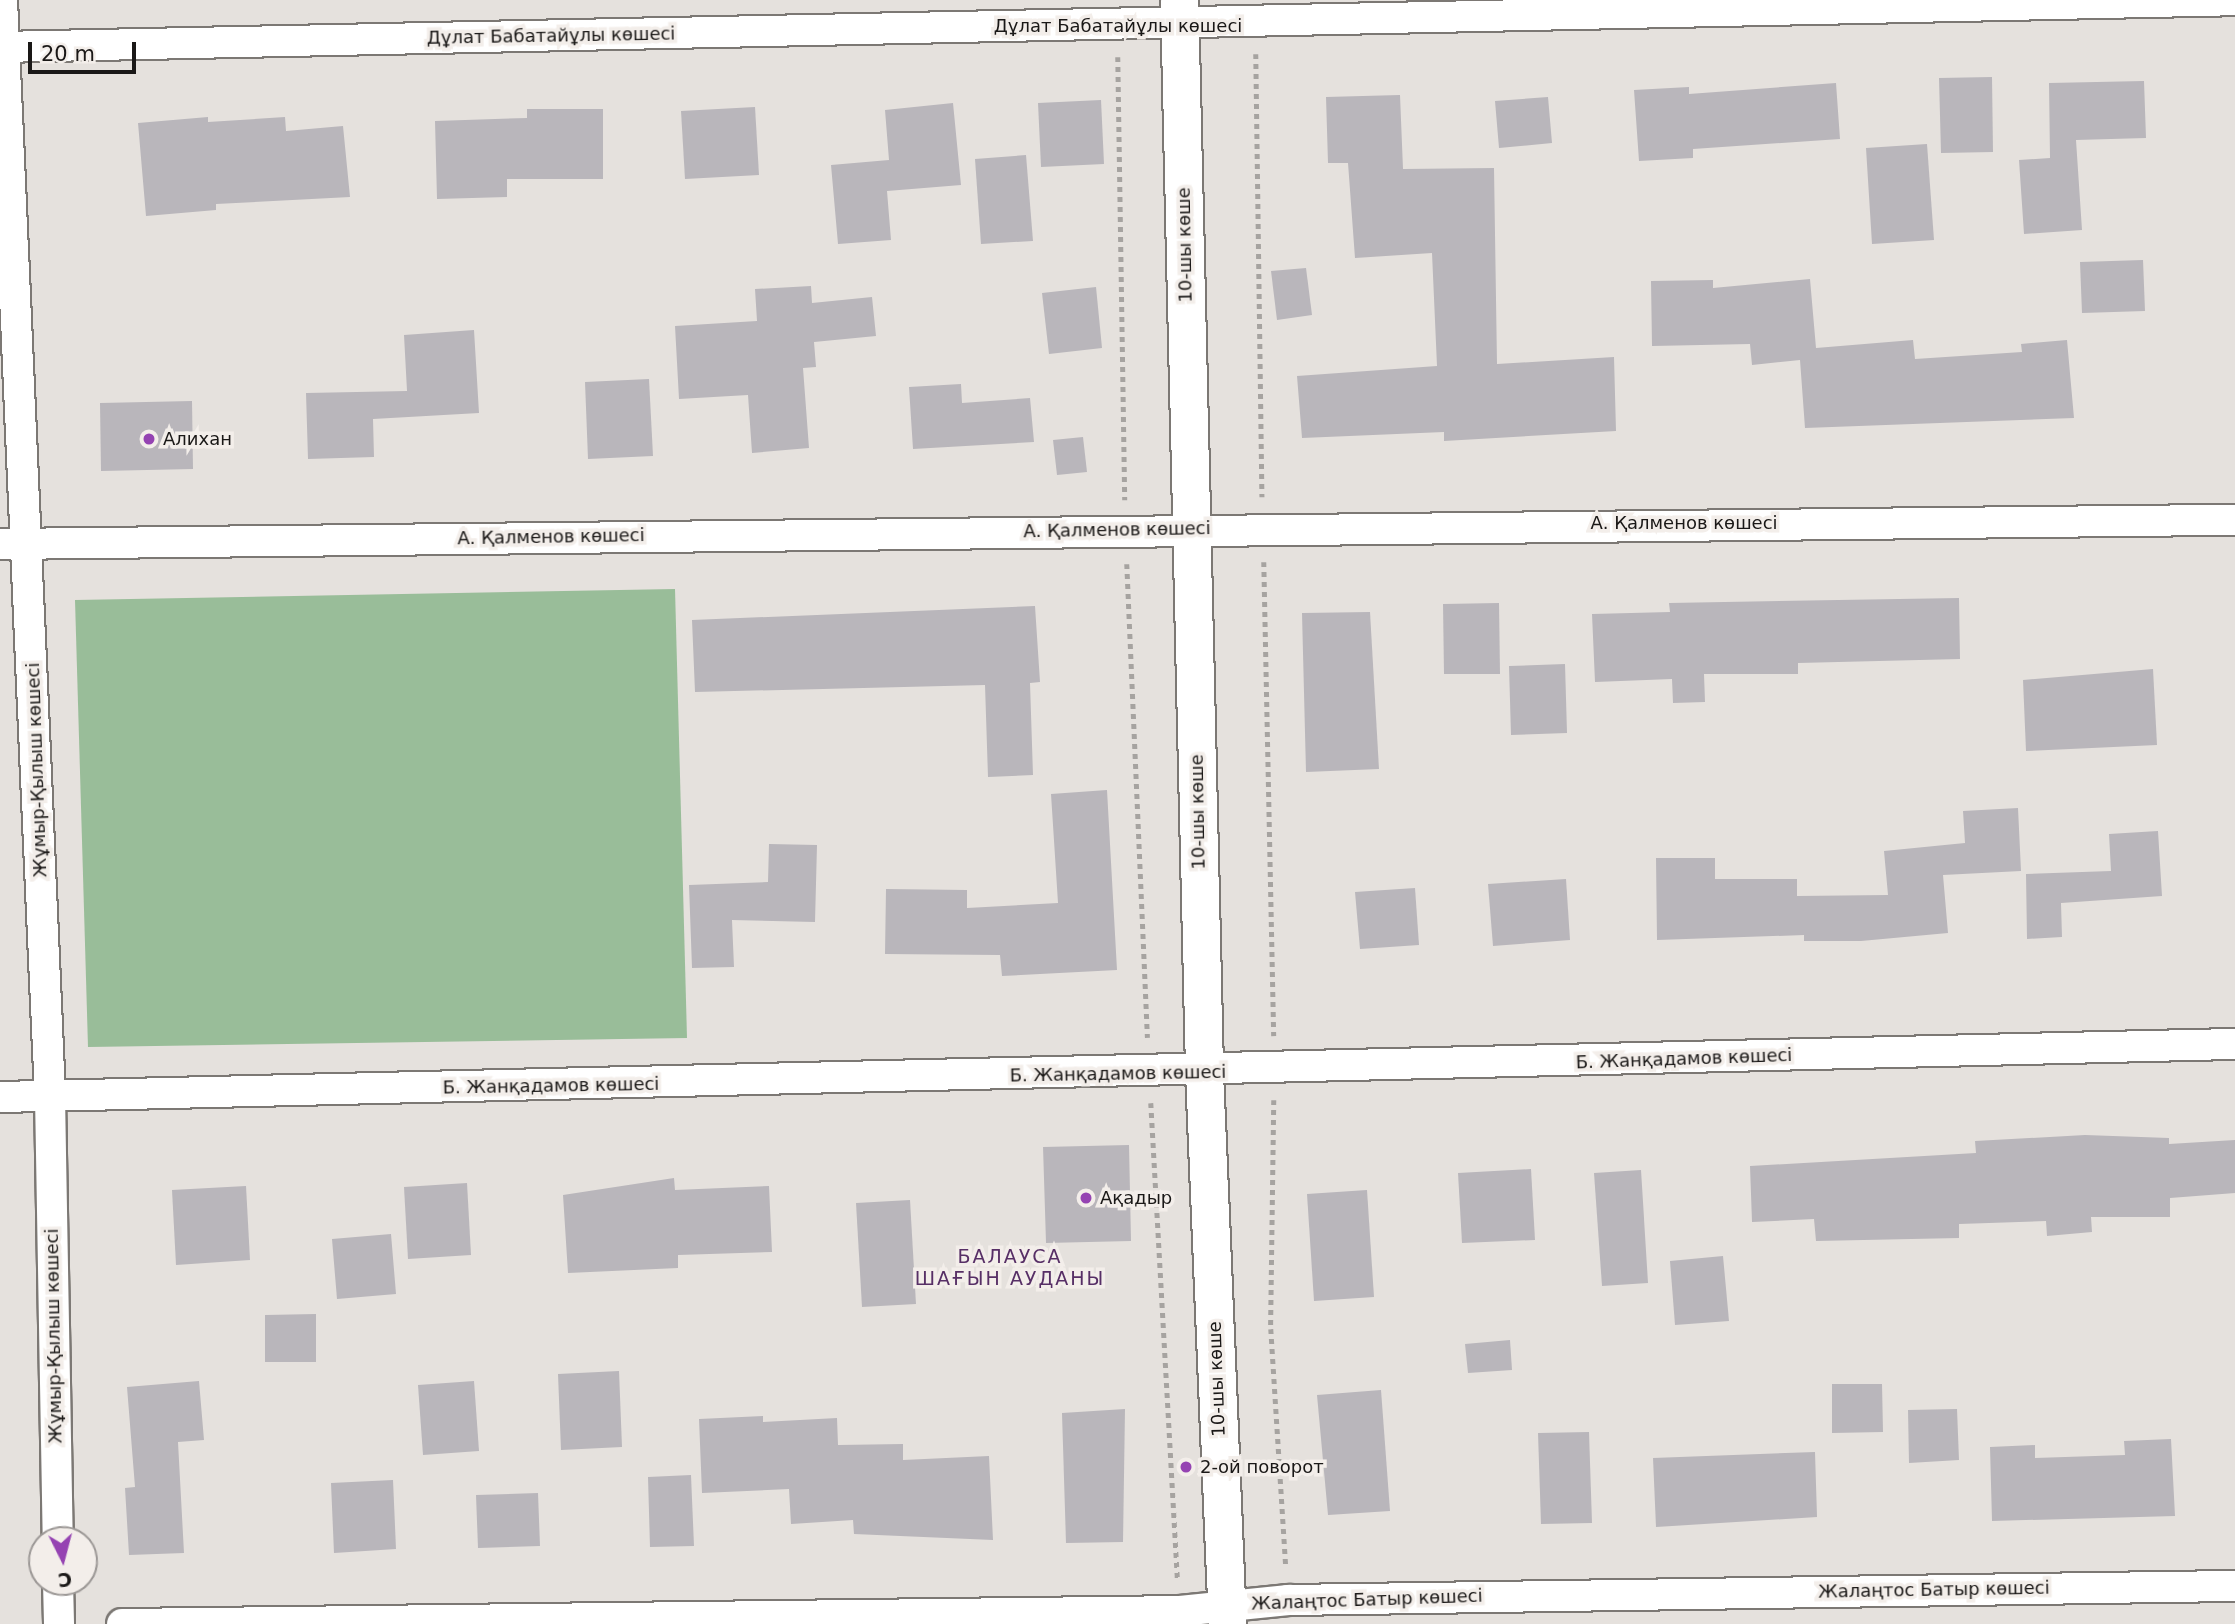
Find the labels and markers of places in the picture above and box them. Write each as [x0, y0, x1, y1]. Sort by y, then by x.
place label: Алихан [163, 428, 232, 450]
marker: Алихан [141, 431, 157, 447]
place label: Ақадыр [1100, 1187, 1172, 1209]
marker: Ақадыр [1078, 1190, 1094, 1206]
place label: 2-ой поворот [1200, 1456, 1324, 1478]
marker: 2-ой поворот [1178, 1459, 1194, 1475]

